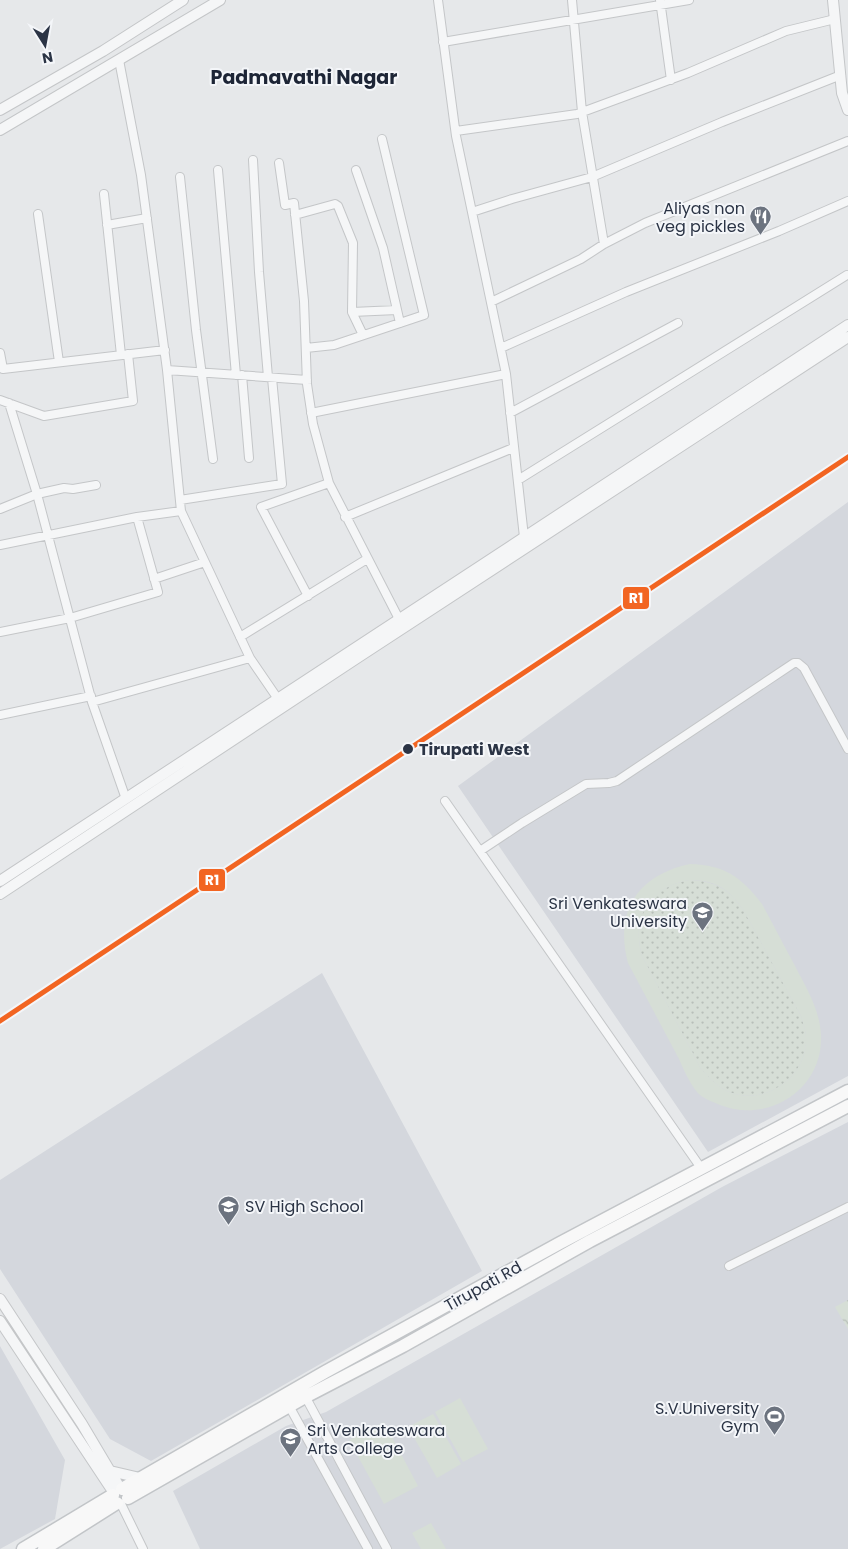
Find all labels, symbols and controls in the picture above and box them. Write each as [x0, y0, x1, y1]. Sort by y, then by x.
north arrow [20, 20, 70, 70]
text: N [40, 47, 55, 69]
district label: Padmavathi Nagar [211, 64, 397, 91]
place label: Aliyas non veg pickles [656, 197, 745, 238]
restaurant icon: Aliyas non veg pickles [749, 205, 773, 236]
line badge: R1 [622, 586, 650, 610]
text: R1 [629, 588, 643, 608]
place label: Tirupati West [419, 738, 529, 761]
marker: Tirupati West [401, 742, 415, 756]
line badge: R1 [198, 868, 226, 892]
text: R1 [205, 870, 219, 890]
place label: Sri Venkateswara University [549, 892, 687, 933]
school or university icon: Sri Venkateswara University [691, 900, 715, 931]
school or university icon: SV High School [217, 1194, 241, 1225]
place label: SV High School [245, 1195, 364, 1218]
street label: Tirupati Rd [440, 1255, 526, 1317]
place label: S.V.University Gym [655, 1397, 759, 1438]
sports icon: S.V.University Gym [763, 1405, 787, 1436]
place label: Sri Venkateswara Arts College [307, 1419, 445, 1460]
school or university icon: Sri Venkateswara Arts College [279, 1427, 303, 1458]

